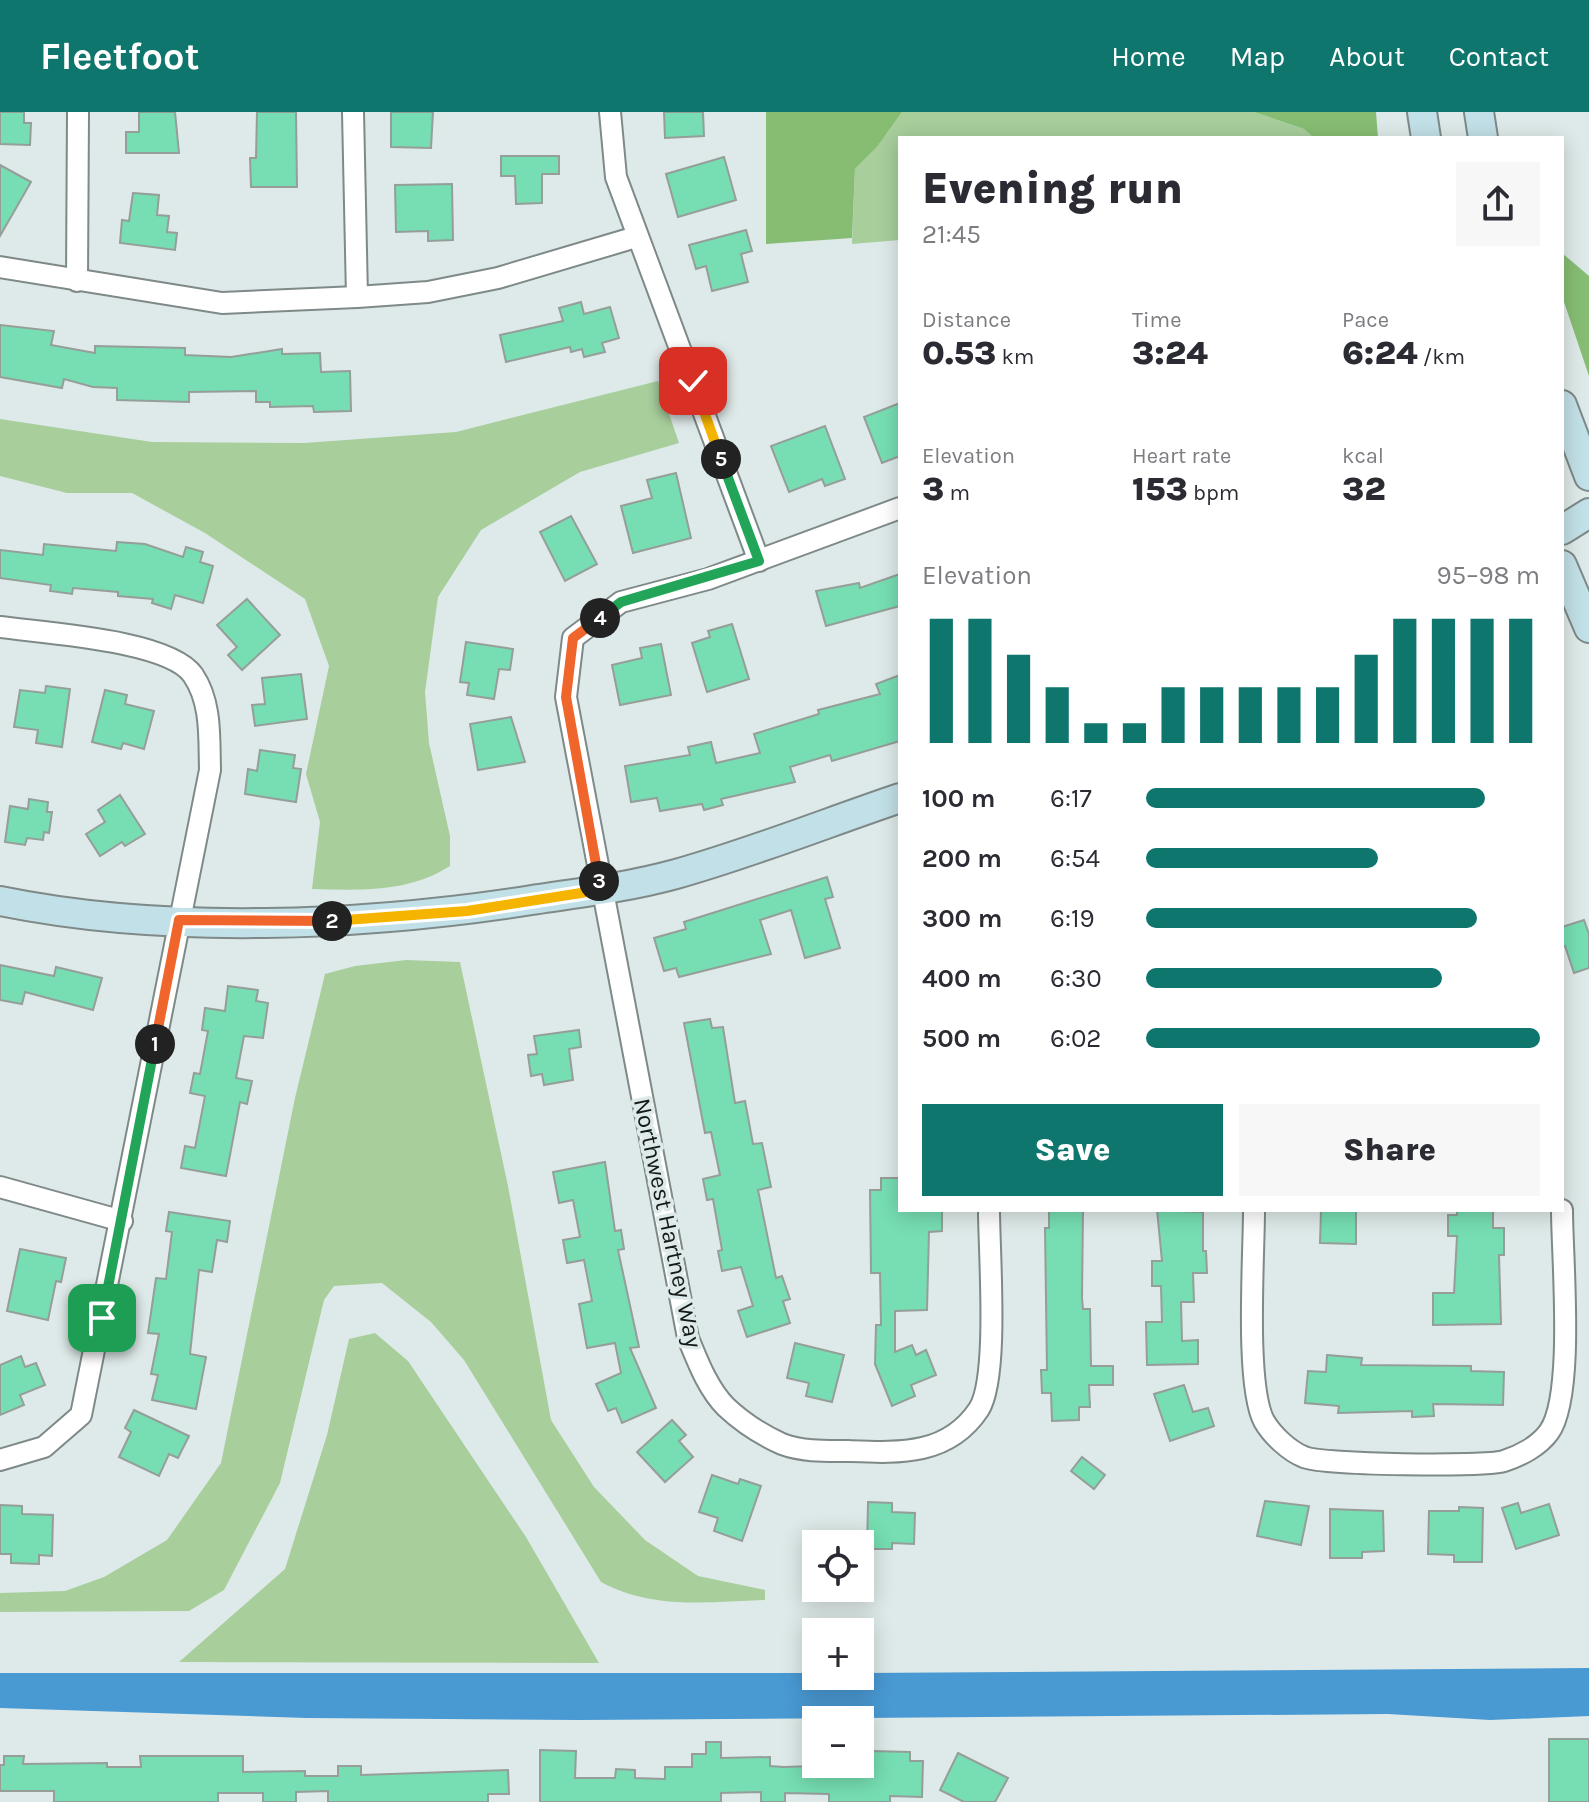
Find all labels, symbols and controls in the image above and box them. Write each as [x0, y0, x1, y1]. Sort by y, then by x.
text: Fleetfoot [40, 34, 200, 79]
text: Home [1111, 40, 1186, 73]
text: Map [1230, 40, 1285, 73]
text: About [1329, 40, 1405, 73]
text: Contact [1449, 40, 1549, 73]
button: share [1456, 162, 1540, 246]
text: Evening run [922, 163, 1183, 214]
text: 21:45 [922, 219, 981, 250]
text: Distance [922, 307, 1011, 333]
text: Time [1132, 307, 1181, 333]
text: Pace [1342, 307, 1389, 333]
text: 0.53 [922, 333, 996, 373]
text: 3:24 [1132, 333, 1208, 373]
text: 6:24 [1342, 333, 1417, 373]
text: km [996, 344, 1034, 370]
text: /km [1417, 344, 1465, 370]
pin [659, 347, 727, 415]
icon: check [671, 359, 715, 403]
pin: 5 [701, 439, 741, 479]
text: Elevation [922, 443, 1015, 469]
text: Heart rate [1132, 443, 1231, 469]
text: kcal [1342, 443, 1384, 469]
text: 5 [715, 446, 727, 472]
text: 3 [922, 469, 944, 509]
text: 153 [1132, 469, 1188, 509]
text: 32 [1342, 469, 1386, 509]
text: m [944, 480, 970, 506]
text: bpm [1188, 480, 1239, 506]
text: Elevation [922, 560, 1032, 591]
text: 95–98 m [1436, 560, 1540, 591]
pin: 4 [580, 598, 620, 638]
text: 4 [593, 605, 607, 631]
text: 100 m [922, 783, 995, 814]
text: 6:17 [1050, 783, 1092, 814]
text: 200 m [922, 843, 1002, 874]
text: 6:54 [1050, 843, 1100, 874]
pin: 3 [579, 861, 619, 901]
text: 3 [592, 868, 606, 894]
pin: 2 [312, 901, 352, 941]
text: 300 m [922, 903, 1002, 934]
text: 6:19 [1050, 903, 1095, 934]
text: 2 [325, 908, 339, 934]
text: 400 m [922, 963, 1002, 994]
text: 6:30 [1050, 963, 1102, 994]
text: 500 m [922, 1023, 1001, 1054]
text: 6:02 [1050, 1023, 1101, 1054]
pin: 1 [135, 1024, 175, 1064]
text: 1 [151, 1031, 159, 1057]
street label: Northwest Hartney Way [628, 1096, 708, 1350]
button: Save [922, 1104, 1223, 1196]
button: Share [1239, 1104, 1540, 1196]
pin [68, 1284, 136, 1352]
icon: arrive [80, 1296, 124, 1340]
map controls [802, 1530, 874, 1778]
button: locate [802, 1530, 874, 1602]
button: + [802, 1618, 874, 1690]
button: − [802, 1706, 874, 1778]

